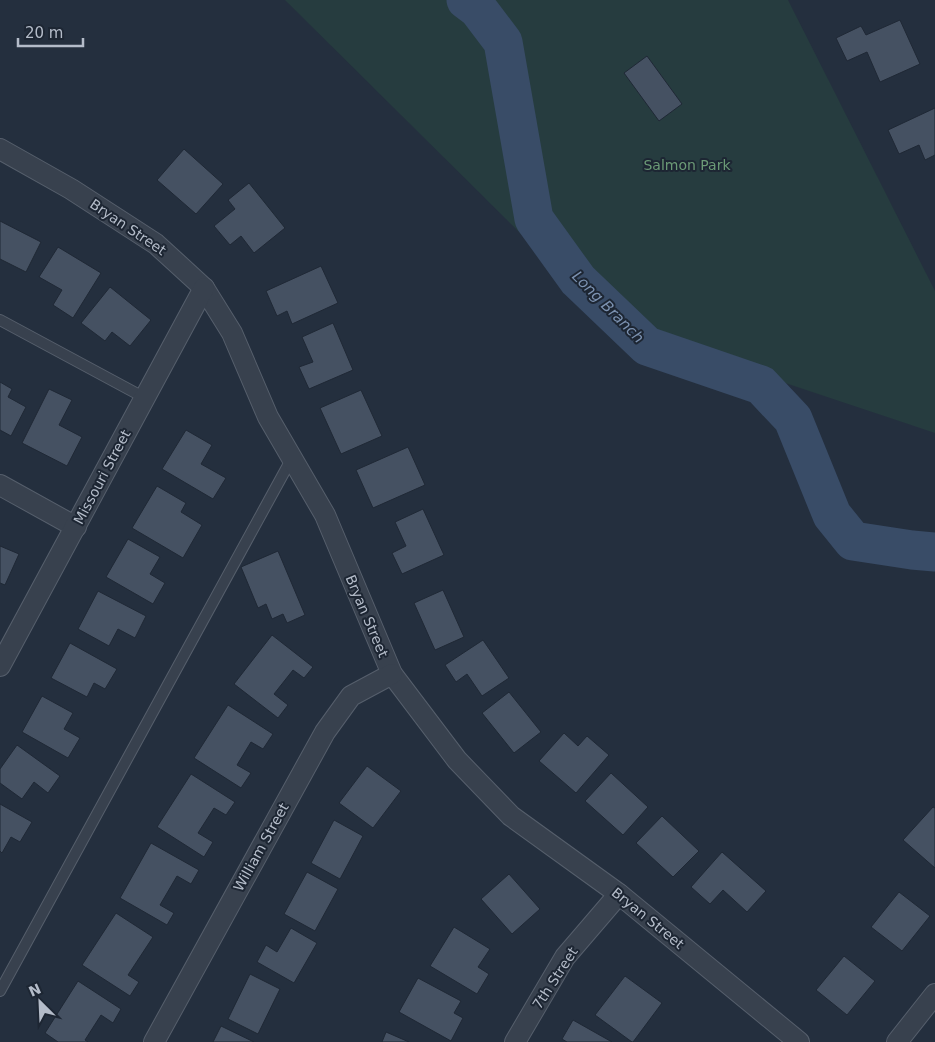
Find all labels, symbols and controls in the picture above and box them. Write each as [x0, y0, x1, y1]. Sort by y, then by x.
scale bar [18, 15, 82, 47]
text: 20 m [25, 24, 63, 42]
park label: Salmon Park [643, 157, 731, 173]
street label: Bryan Street [87, 196, 169, 259]
water label: Long Branch [568, 267, 648, 347]
street label: Missouri Street [70, 427, 134, 527]
street label: Bryan Street [342, 572, 392, 660]
street label: William Street [230, 800, 292, 894]
street label: Bryan Street [609, 884, 688, 952]
street label: 7th Street [529, 944, 581, 1012]
north arrow [15, 977, 65, 1027]
text: N [26, 980, 43, 1000]

